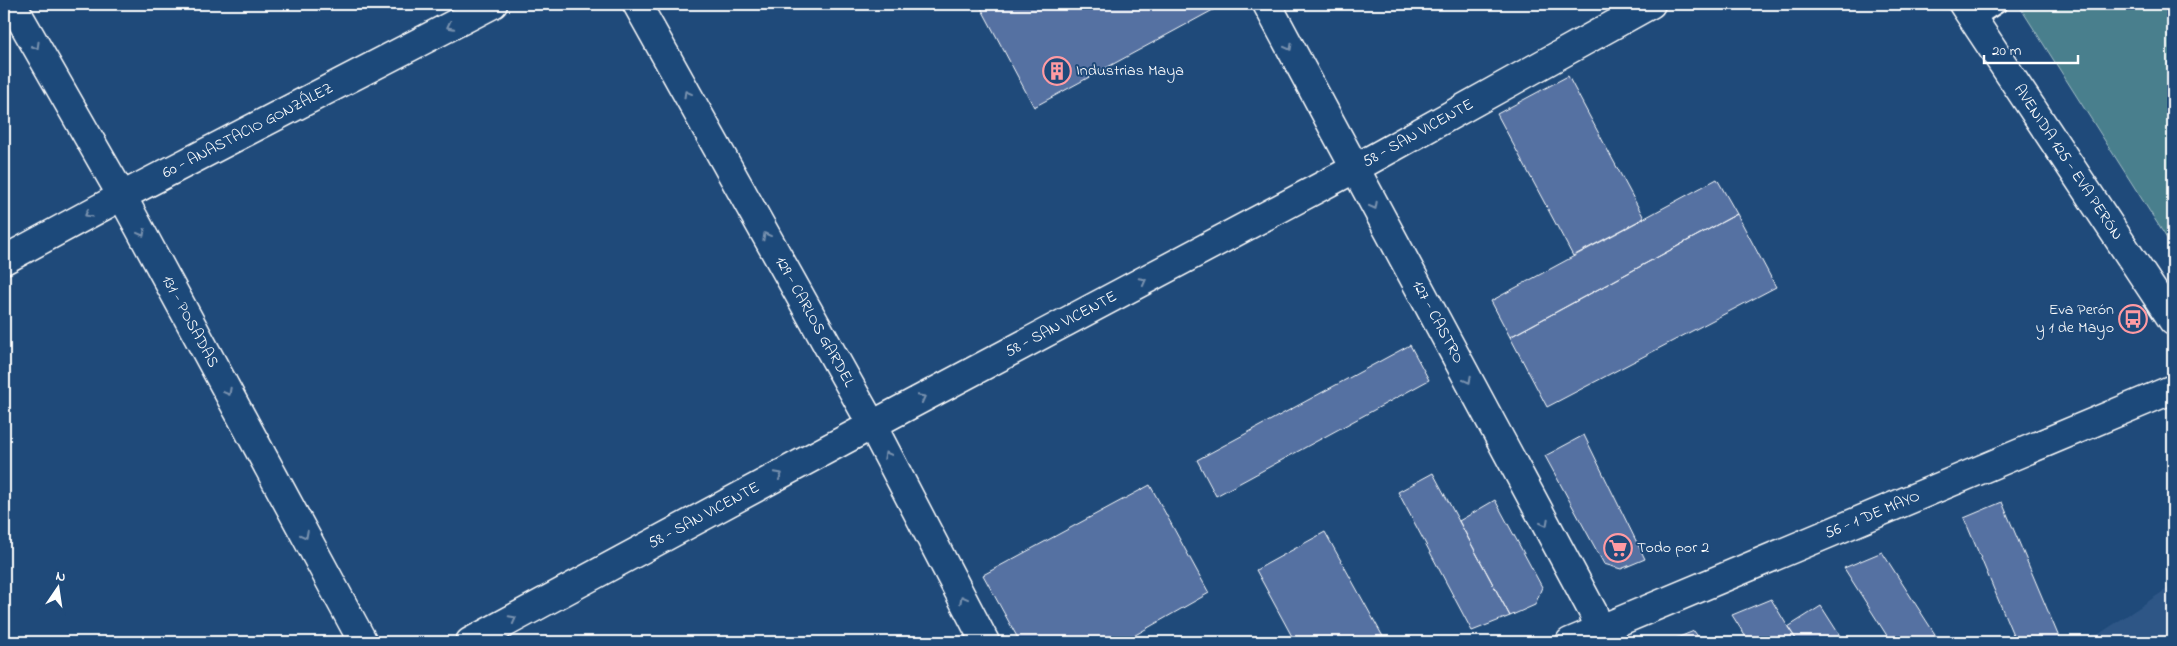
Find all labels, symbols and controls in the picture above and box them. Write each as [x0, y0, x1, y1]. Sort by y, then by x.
one-way arrow [446, 20, 455, 30]
scale bar [1984, 32, 2078, 64]
text: 20 m [1992, 40, 2022, 62]
one-way arrow [30, 41, 40, 50]
one-way arrow [1283, 42, 1293, 51]
building icon: Industrias Maya [1042, 56, 1072, 86]
place label: Industrias Maya [1076, 59, 1184, 83]
street label: 60 - ANASTACIO GONZÁLEZ [158, 77, 338, 185]
street label: AVENIDA 125 - EVA PERÓN [2007, 79, 2128, 245]
one-way arrow [683, 91, 693, 100]
street label: 58 - SAN VICENTE [1358, 93, 1478, 174]
one-way arrow [1368, 200, 1378, 209]
one-way arrow [84, 208, 93, 218]
one-way arrow [136, 228, 146, 237]
one-way arrow [763, 233, 773, 242]
street label: 129 - CARLOS GARDEL [768, 252, 861, 392]
street label: 131 - POSADAS [155, 271, 225, 372]
street label: 127 - CASTRO [1405, 276, 1470, 368]
one-way arrow [1138, 277, 1147, 287]
street label: 58 - SAN VICENTE [1001, 285, 1121, 364]
place label: Eva Perón y 1 de Mayo [2036, 298, 2114, 340]
bus stop icon: Eva Perón y 1 de Mayo [2118, 304, 2148, 334]
one-way arrow [1462, 374, 1472, 383]
one-way arrow [222, 386, 232, 395]
one-way arrow [917, 394, 926, 404]
one-way arrow [884, 451, 894, 460]
one-way arrow [774, 471, 783, 481]
street label: 58 - SAN VICENTE [644, 476, 764, 556]
street label: 56 - 1 DE MAYO [1821, 484, 1924, 546]
one-way arrow [1539, 517, 1549, 526]
one-way arrow [299, 529, 309, 538]
supermarket icon: Todo por 2 [1603, 533, 1633, 563]
place label: Todo por 2 [1637, 536, 1709, 560]
north arrow [32, 564, 82, 614]
text: N [54, 566, 68, 588]
one-way arrow [959, 595, 969, 604]
one-way arrow [508, 615, 517, 625]

